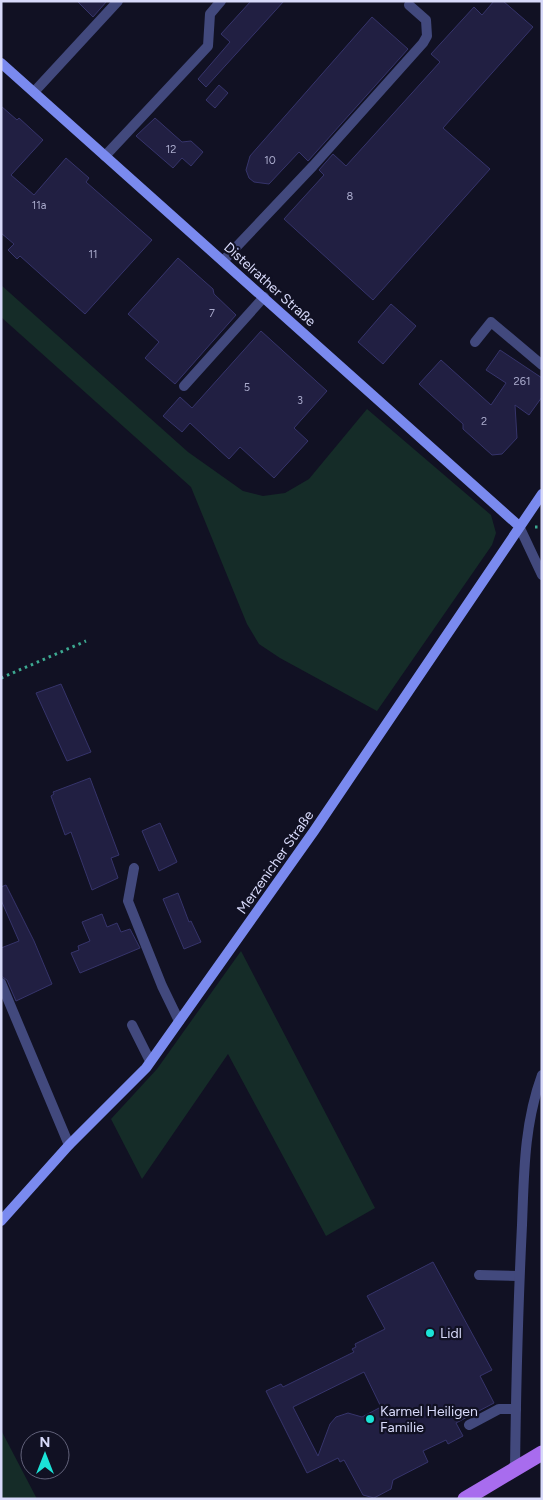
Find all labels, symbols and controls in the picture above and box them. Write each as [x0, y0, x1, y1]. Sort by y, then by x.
house number: 12 [166, 143, 176, 156]
house number: 10 [264, 154, 276, 167]
house number: 8 [347, 190, 354, 203]
house number: 11a [32, 199, 46, 212]
street label: Distelrather Straße [220, 239, 319, 330]
house number: 11 [88, 248, 98, 261]
house number: 7 [209, 307, 215, 320]
house number: 261 [514, 375, 530, 388]
house number: 5 [244, 381, 250, 394]
house number: 3 [297, 394, 303, 407]
house number: 2 [481, 415, 487, 428]
street label: Merzenicher Straße [233, 807, 318, 917]
place label: Lidl [440, 1325, 462, 1342]
marker: Lidl [424, 1327, 436, 1339]
place label: Karmel Heiligen Familie [380, 1403, 478, 1436]
marker: Karmel Heiligen Familie [364, 1413, 376, 1425]
north arrow [20, 1430, 70, 1480]
text: N [40, 1434, 50, 1451]

